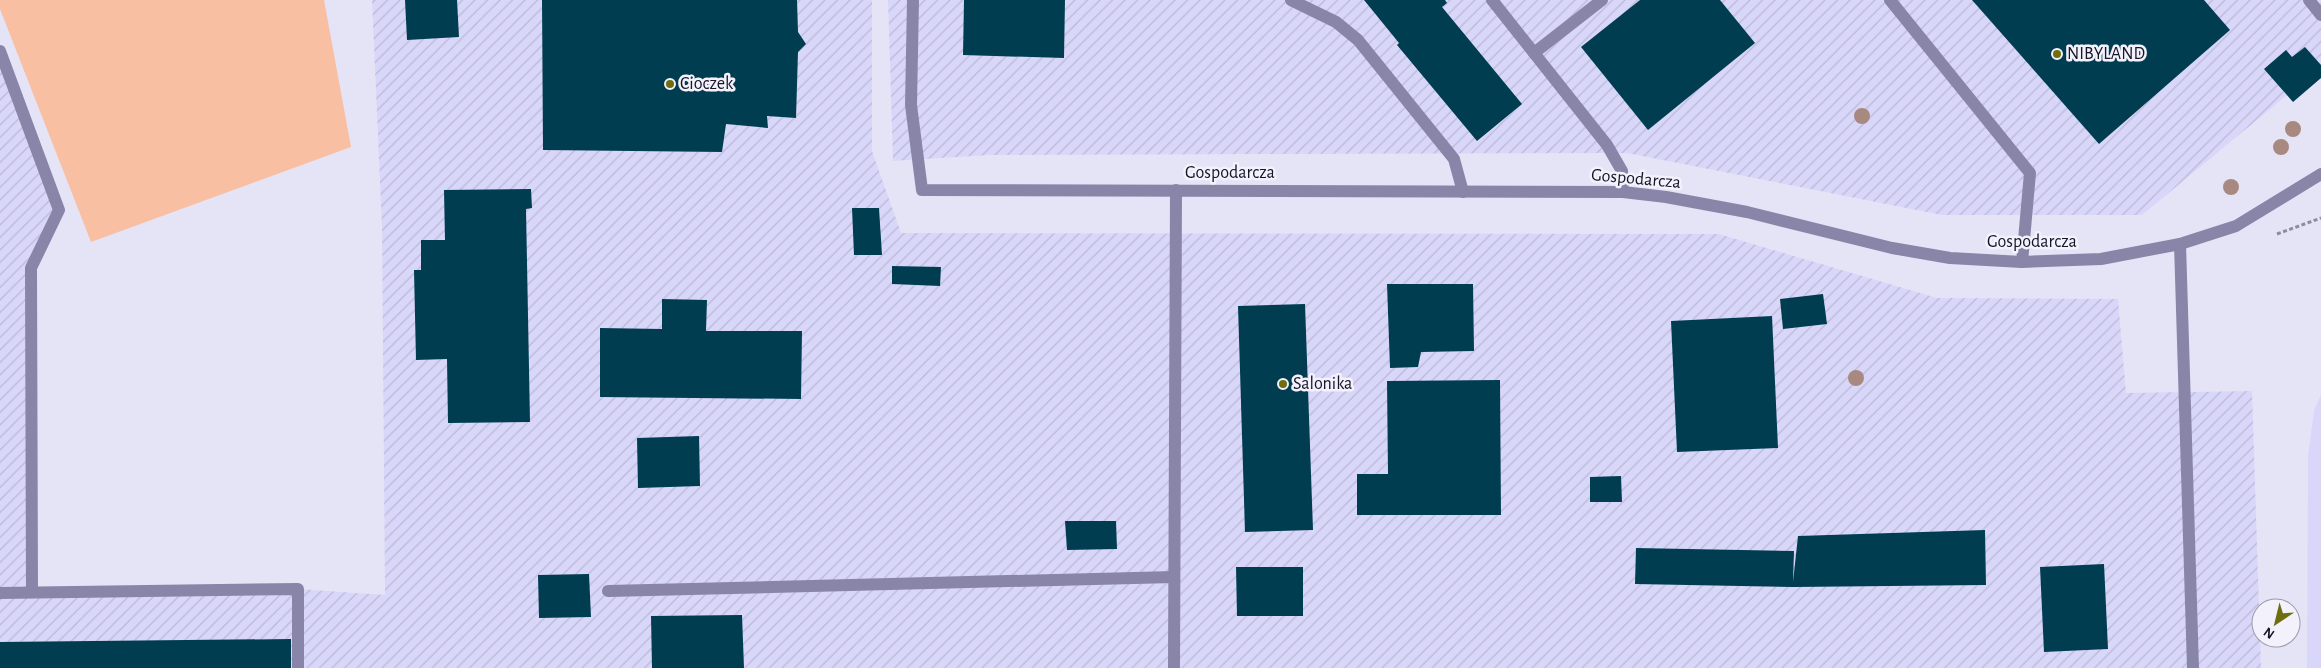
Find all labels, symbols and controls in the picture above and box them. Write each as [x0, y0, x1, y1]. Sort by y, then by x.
place label: NIBYLAND [2067, 45, 2145, 63]
marker: NIBYLAND [2051, 48, 2063, 60]
place label: Cioczek [680, 75, 734, 93]
marker: Cioczek [664, 78, 676, 90]
street label: Gospodarcza [1185, 164, 1275, 182]
street label: Gospodarcza [1590, 166, 1682, 192]
street label: Gospodarcza [1987, 233, 2077, 251]
place label: Salonika [1293, 375, 1352, 393]
marker: Salonika [1277, 378, 1289, 390]
north arrow [2251, 598, 2301, 648]
text: N [2261, 624, 2277, 641]

